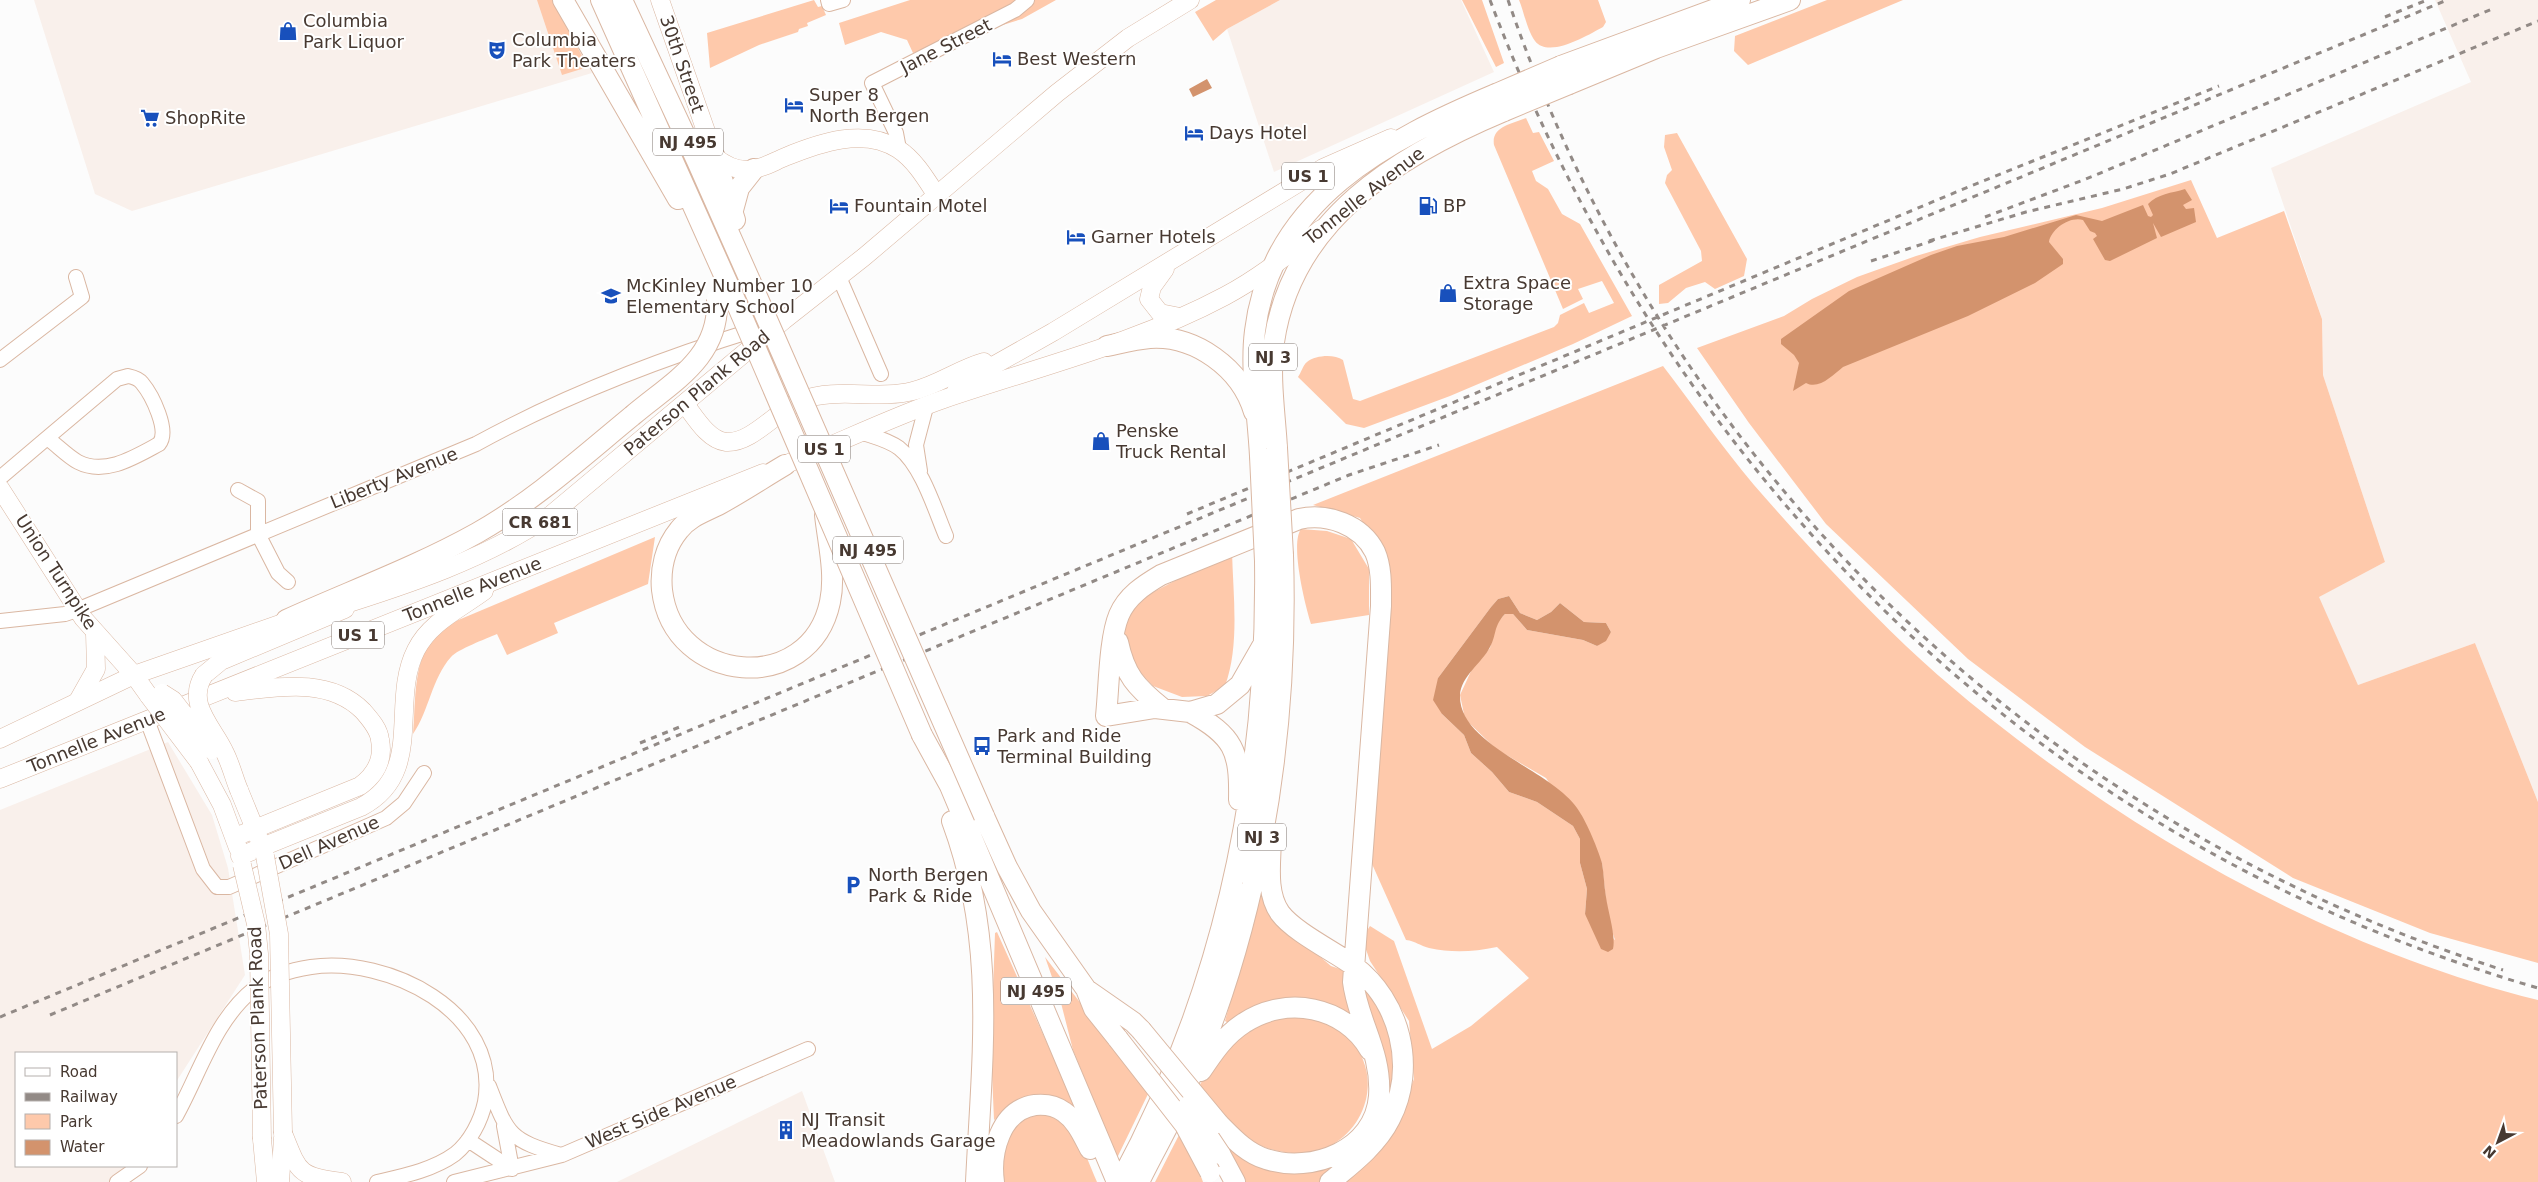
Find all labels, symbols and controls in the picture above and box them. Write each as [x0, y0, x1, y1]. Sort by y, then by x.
place label: Columbia Park Liquor [303, 10, 404, 52]
street label: 30th Street [656, 12, 709, 115]
street label: Jane Street [896, 14, 995, 78]
shop icon: Columbia Park Liquor [277, 20, 299, 42]
place label: Columbia Park Theaters [512, 29, 636, 71]
theatre icon: Columbia Park Theaters [486, 39, 508, 61]
hotel icon: Best Western [991, 48, 1013, 70]
place label: Best Western [1017, 48, 1136, 69]
place label: Super 8 North Bergen [809, 84, 929, 126]
hotel icon: Super 8 North Bergen [783, 94, 805, 116]
supermarket icon: ShopRite [139, 107, 161, 129]
place label: ShopRite [165, 107, 246, 128]
hotel icon: Days Hotel [1183, 122, 1205, 144]
place label: Days Hotel [1209, 122, 1307, 143]
road number: NJ 495 [653, 128, 723, 156]
street label: Tonnelle Avenue [1299, 142, 1428, 250]
road number: US 1 [1282, 162, 1334, 190]
hotel icon: Fountain Motel [828, 195, 850, 217]
place label: Fountain Motel [854, 195, 987, 216]
fuel station icon: BP [1417, 195, 1439, 217]
place label: BP [1443, 195, 1466, 216]
hotel icon: Garner Hotels [1065, 226, 1087, 248]
place label: Garner Hotels [1091, 226, 1216, 247]
place label: Extra Space Storage [1463, 272, 1571, 314]
place label: McKinley Number 10 Elementary School [626, 275, 813, 317]
shop icon: Extra Space Storage [1437, 282, 1459, 304]
school or university icon: McKinley Number 10 Elementary School [600, 285, 622, 307]
street label: Paterson Plank Road [620, 326, 774, 460]
road number: NJ 3 [1249, 344, 1297, 371]
place label: Penske Truck Rental [1115, 420, 1226, 462]
shop icon: Penske Truck Rental [1090, 430, 1112, 452]
road number: US 1 [798, 436, 850, 462]
street label: Liberty Avenue [327, 442, 460, 513]
road number: CR 681 [502, 508, 578, 536]
street label: Union Turnpike [11, 510, 101, 633]
road number: NJ 495 [833, 536, 903, 564]
street label: Tonnelle Avenue [399, 552, 544, 626]
road number: US 1 [332, 622, 384, 648]
street label: Tonnelle Avenue [23, 703, 168, 777]
place label: Park and Ride Terminal Building [996, 725, 1152, 767]
bus stop icon: Park and Ride Terminal Building [971, 735, 993, 757]
street label: Dell Avenue [275, 811, 382, 874]
road number: NJ 3 [1238, 824, 1286, 850]
place label: North Bergen Park & Ride [868, 864, 988, 906]
parking icon: North Bergen Park & Ride [842, 874, 864, 896]
street label: Paterson Plank Road [244, 926, 271, 1110]
road number: NJ 495 [1001, 978, 1071, 1004]
legend [15, 1052, 178, 1167]
text: Road [60, 1063, 98, 1081]
street label: West Side Avenue [582, 1070, 739, 1153]
text: Railway [60, 1088, 118, 1106]
place label: NJ Transit Meadowlands Garage [801, 1109, 996, 1151]
text: Park [60, 1113, 93, 1131]
north arrow [2473, 1117, 2523, 1167]
building icon: NJ Transit Meadowlands Garage [775, 1119, 797, 1141]
text: Water [60, 1138, 105, 1156]
text: N [2480, 1142, 2499, 1162]

